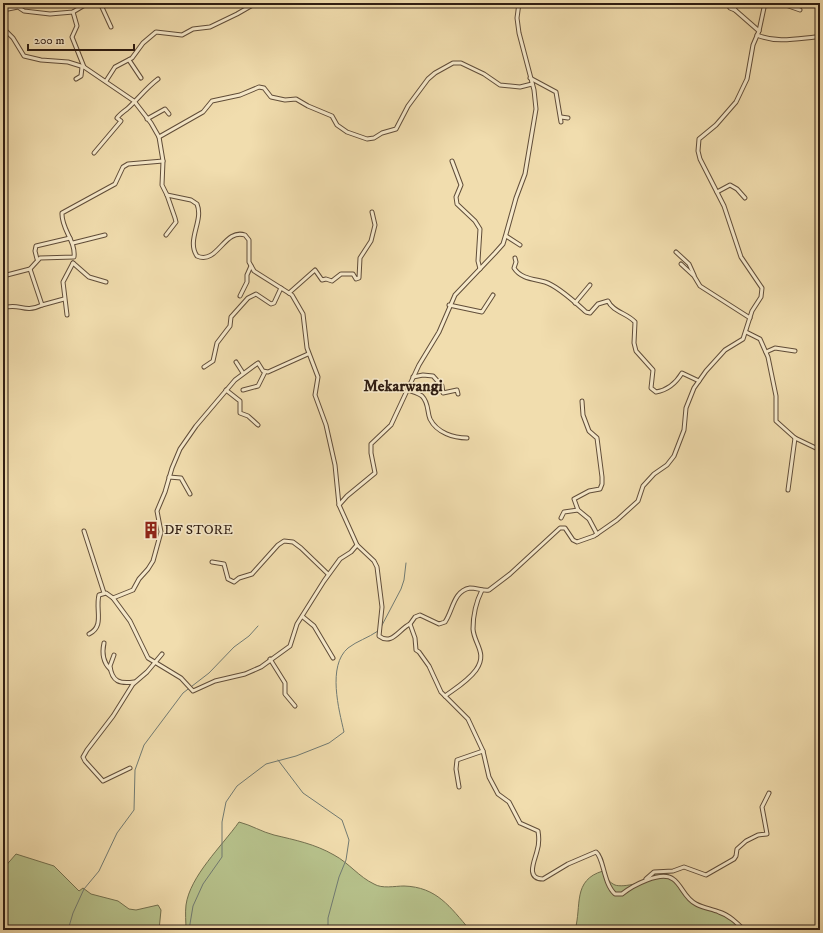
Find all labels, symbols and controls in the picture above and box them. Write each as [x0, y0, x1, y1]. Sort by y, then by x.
scale bar [28, 26, 134, 52]
text: 200 m [34, 33, 64, 48]
district label: Mekarwangi [363, 376, 443, 396]
building icon: DF STORE [141, 520, 161, 540]
place label: DF STORE [164, 521, 233, 539]

